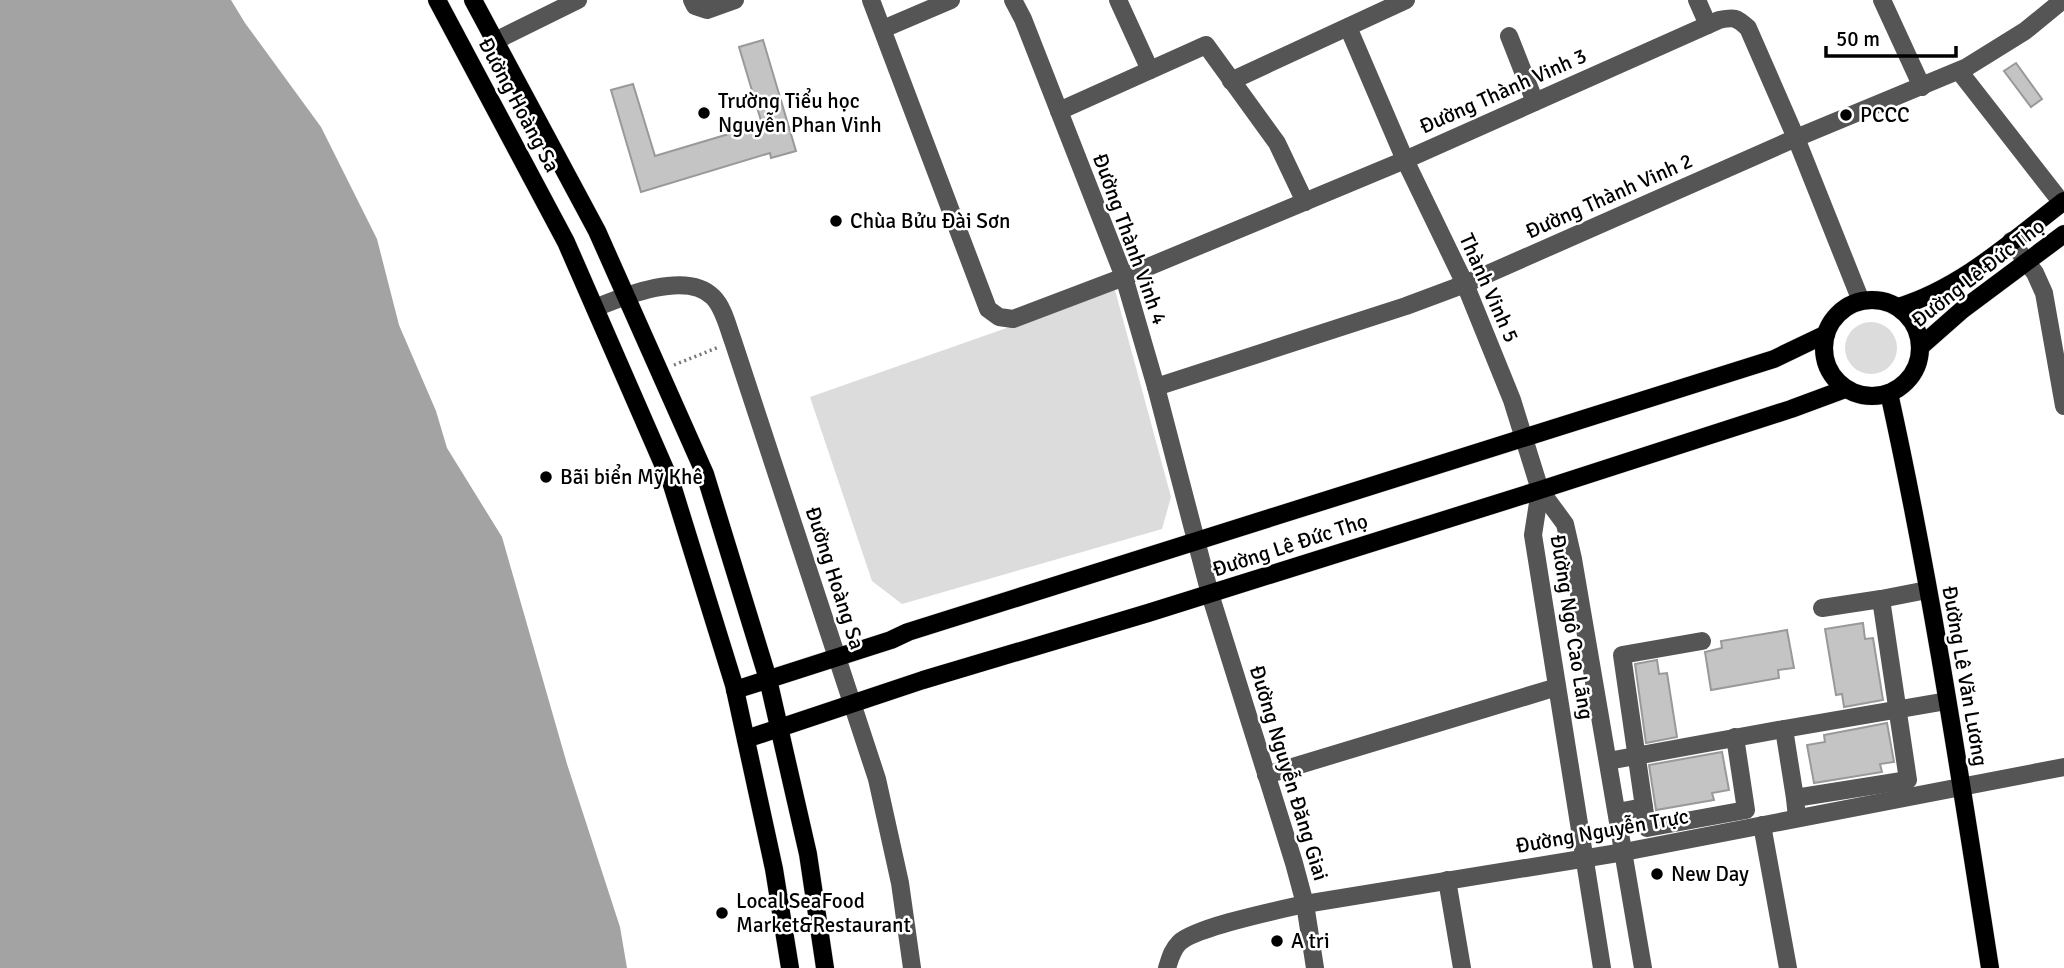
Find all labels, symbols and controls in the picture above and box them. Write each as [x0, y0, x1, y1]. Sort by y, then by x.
scale bar [1826, 14, 1955, 58]
text: 50 m [1836, 26, 1880, 52]
street label: Đường Hoàng Sa [473, 33, 565, 177]
street label: Đường Thành Vinh 3 [1415, 42, 1591, 140]
place label: Trường Tiểu học Nguyễn Phan Vinh [718, 87, 882, 138]
place label: PCCC [1860, 102, 1910, 128]
marker: Trường Tiểu học Nguyễn Phan Vinh [696, 105, 712, 121]
marker: PCCC [1838, 107, 1854, 123]
street label: Đường Thành Vinh 2 [1521, 147, 1697, 245]
street label: Đường Thành Vinh 4 [1087, 150, 1173, 328]
place label: Chùa Bửu Đài Sơn [850, 208, 1010, 234]
marker: Chùa Bửu Đài Sơn [828, 213, 844, 229]
street label: Đường Lê Đức Thọ [1906, 213, 2050, 333]
street label: Thành Vinh 5 [1453, 229, 1525, 347]
place label: Bãi biển Mỹ Khê [560, 463, 703, 490]
marker: Bãi biển Mỹ Khê [538, 469, 554, 485]
street label: Đường Hoàng Sa [800, 503, 870, 653]
street label: Đường Lê Đức Thọ [1209, 508, 1371, 582]
street label: Đường Ngô Cao Lãng [1545, 533, 1599, 721]
street label: Đường Lê Văn Lương [1936, 584, 1994, 768]
street label: Đường Nguyễn Đăng Giai [1244, 662, 1334, 884]
street label: Đường Nguyễn Trực [1514, 803, 1691, 859]
place label: New Day [1671, 861, 1749, 887]
marker: New Day [1649, 866, 1665, 882]
place label: Local SeaFood Market&Restaurant [736, 888, 911, 938]
marker: Local SeaFood Market&Restaurant [714, 905, 730, 921]
place label: A tri [1291, 928, 1330, 954]
marker: A tri [1269, 933, 1285, 949]

